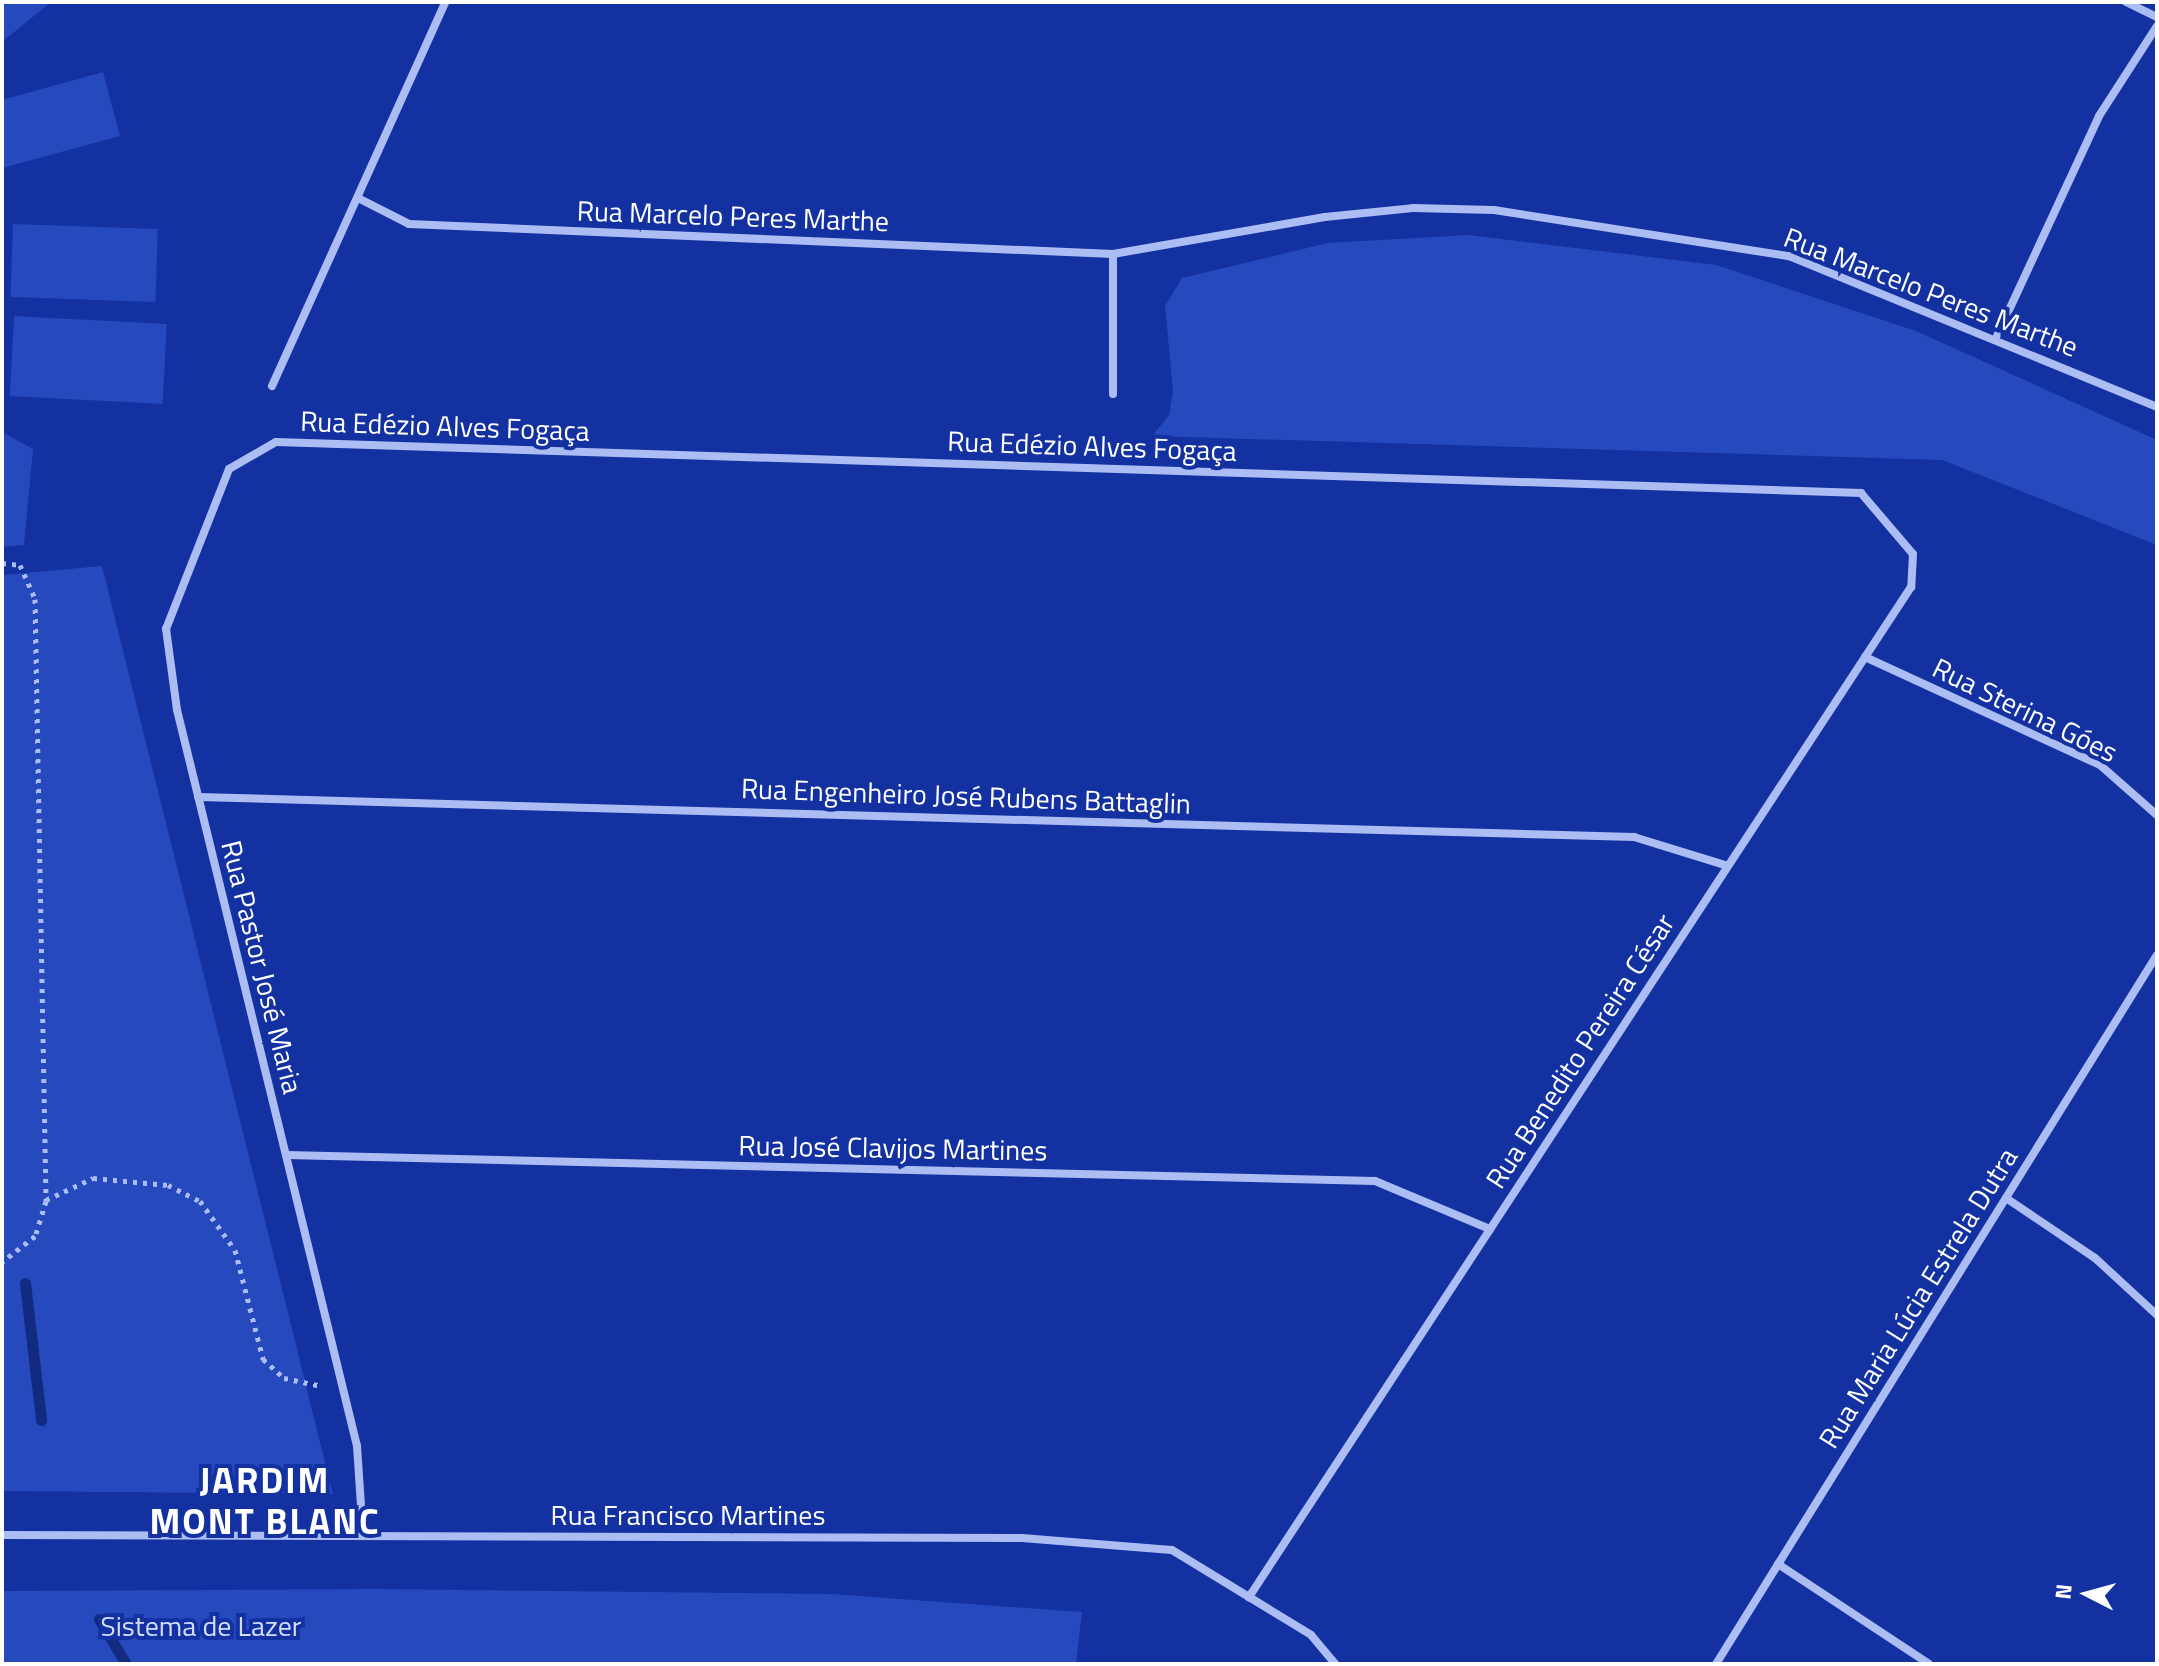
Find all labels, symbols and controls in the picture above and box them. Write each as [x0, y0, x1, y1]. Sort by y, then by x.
street label: Rua Marcelo Peres Marthe [576, 194, 890, 238]
street label: Rua Marcelo Peres Marthe [1779, 220, 2083, 364]
street label: Rua Edézio Alves Fogaça [300, 404, 590, 448]
street label: Rua Edézio Alves Fogaça [947, 424, 1237, 468]
street label: Rua Sterina Góes [1927, 651, 2123, 769]
street label: Rua Engenheiro José Rubens Battaglin [740, 771, 1192, 821]
street label: Rua Pastor José Maria [214, 837, 310, 1097]
street label: Rua Benedito Pereira César [1479, 907, 1681, 1195]
street label: Rua José Clavijos Martines [738, 1129, 1048, 1167]
street label: Rua Maria Lúcia Estrela Dutra [1812, 1142, 2024, 1454]
district label: JARDIM MONT BLANC [149, 1457, 381, 1542]
street label: Rua Francisco Martines [551, 1498, 825, 1532]
north arrow [2047, 1554, 2127, 1634]
text: N [2045, 1582, 2081, 1601]
park label: Sistema de Lazer [101, 1609, 301, 1643]

